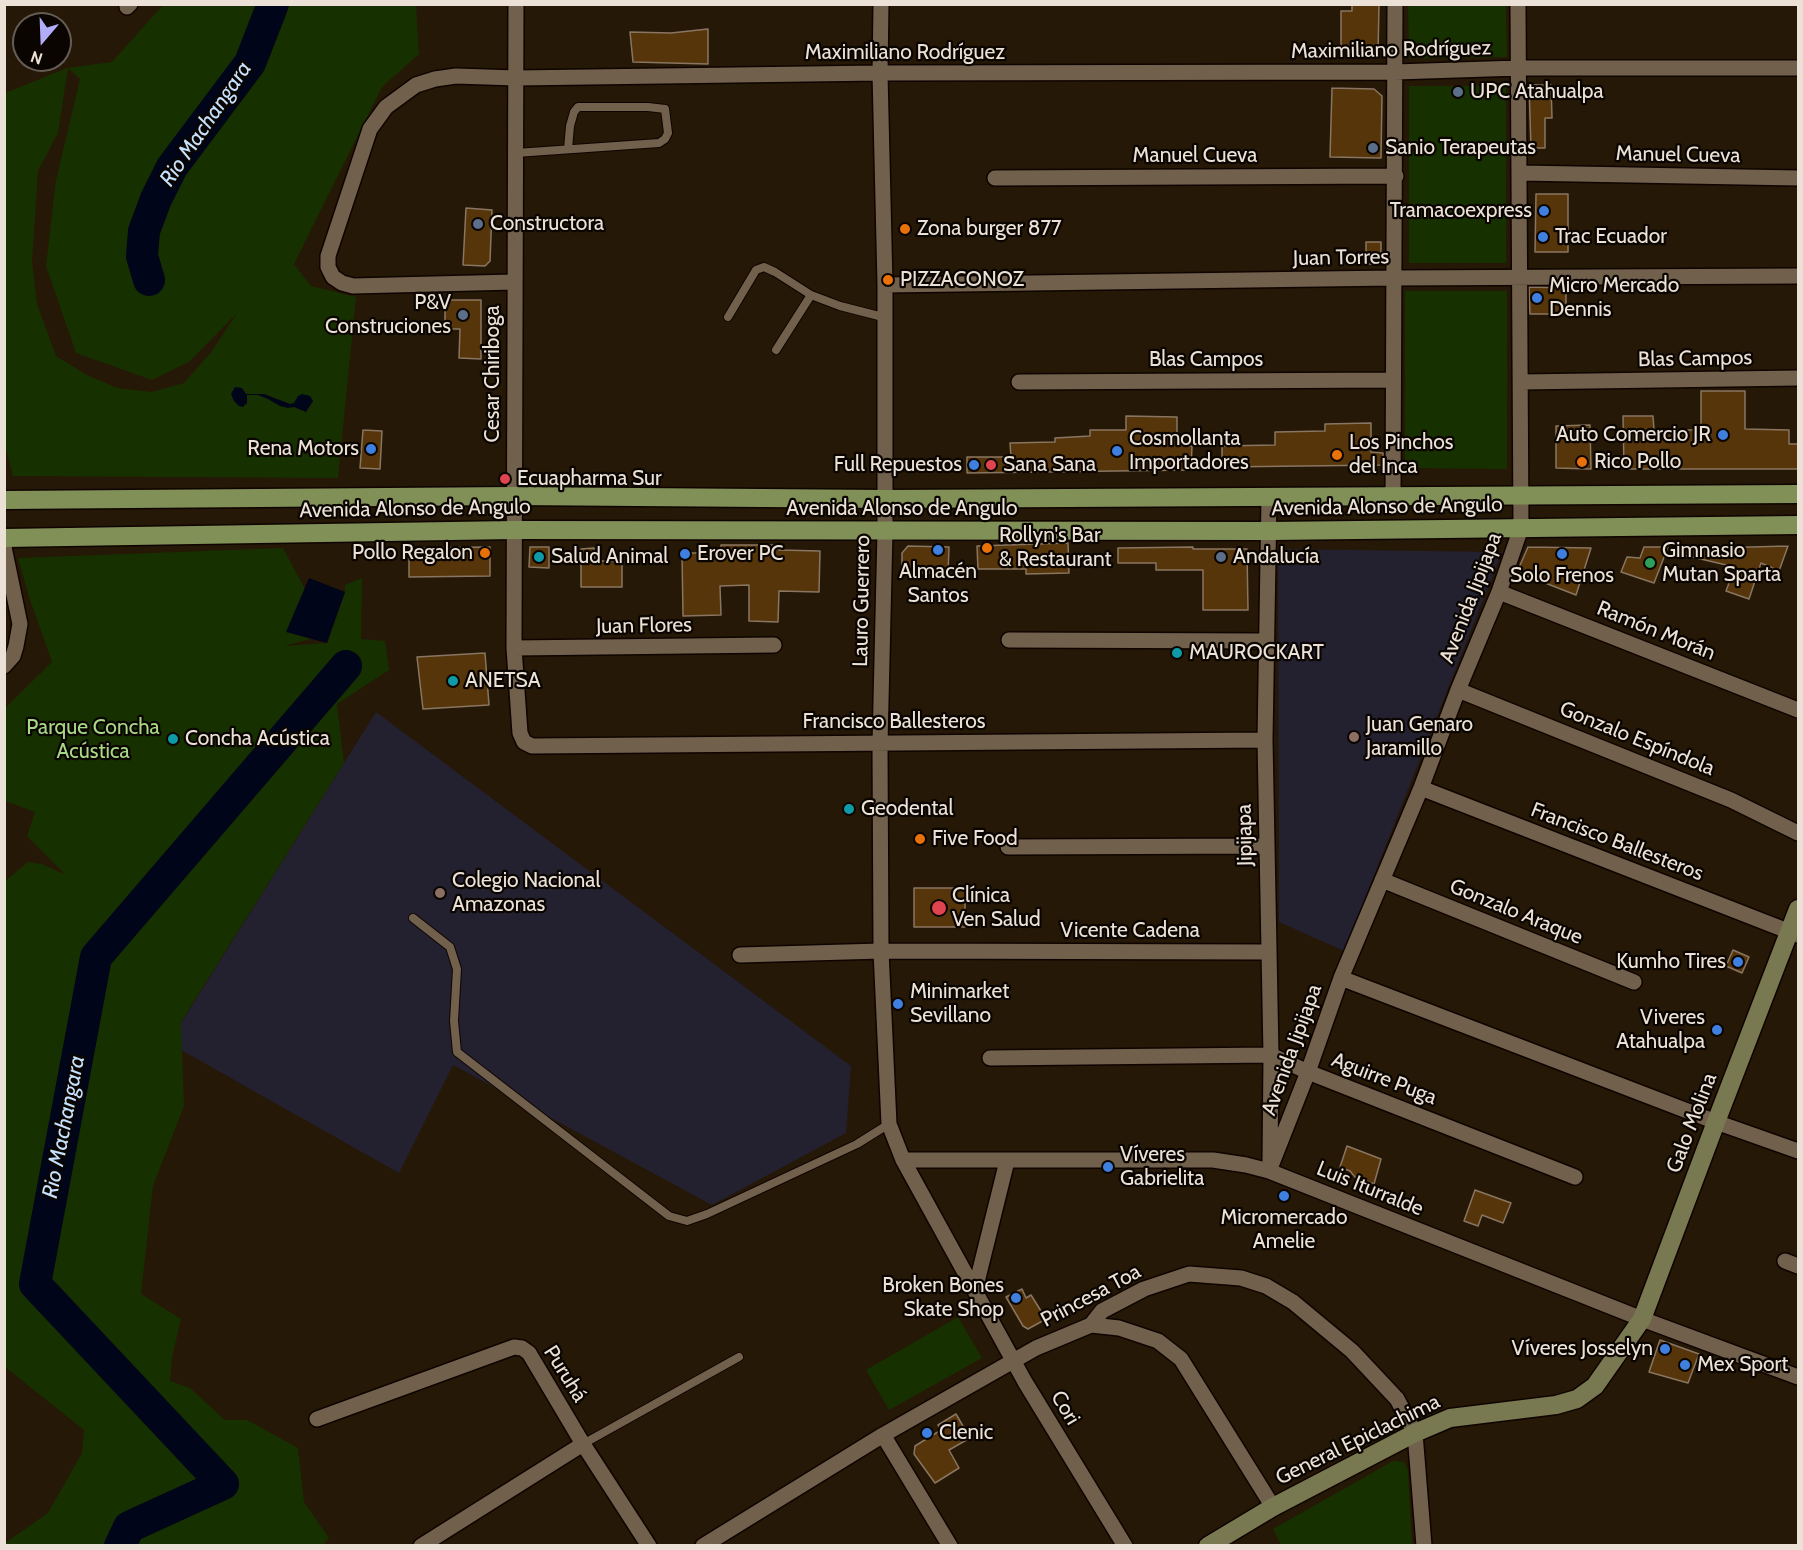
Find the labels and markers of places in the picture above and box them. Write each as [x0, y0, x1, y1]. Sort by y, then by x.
place label: UPC Atahualpa [1470, 79, 1604, 105]
marker: UPC Atahualpa [1451, 85, 1465, 99]
place label: Sanio Terapeutas [1385, 135, 1536, 161]
marker: Sanio Terapeutas [1366, 141, 1380, 155]
place label: Tramacoexpress [1390, 198, 1532, 224]
marker: Tramacoexpress [1537, 204, 1551, 218]
place label: Constructora [490, 211, 604, 237]
place label: Zona burger 877 [917, 216, 1062, 242]
marker: Constructora [471, 217, 485, 231]
marker: Zona burger 877 [898, 222, 912, 236]
place label: Trac Ecuador [1555, 224, 1667, 250]
marker: Trac Ecuador [1536, 230, 1550, 244]
place label: PIZZACONOZ [900, 267, 1024, 293]
marker: PIZZACONOZ [881, 273, 895, 287]
place label: Micro Mercado Dennis [1549, 273, 1679, 323]
place label: P&V Construciones [325, 290, 451, 340]
marker: Micro Mercado Dennis [1530, 291, 1544, 305]
marker: P&V Construciones [456, 308, 470, 322]
place label: Auto Comercio JR [1556, 422, 1711, 448]
place label: Cosmollanta Importadores [1129, 426, 1249, 476]
marker: Auto Comercio JR [1716, 428, 1730, 442]
place label: Los Pinchos del Inca [1349, 430, 1454, 480]
place label: Rena Motors [247, 436, 359, 462]
marker: Rena Motors [364, 442, 378, 456]
marker: Cosmollanta Importadores [1110, 444, 1124, 458]
marker: Los Pinchos del Inca [1330, 448, 1344, 462]
place label: Rico Pollo [1594, 449, 1681, 475]
place label: Full Repuestos [834, 452, 962, 478]
place label: Sana Sana [1003, 452, 1096, 478]
marker: Rico Pollo [1575, 455, 1589, 469]
marker: Full Repuestos [967, 458, 981, 472]
marker: Sana Sana [984, 458, 998, 472]
place label: Ecuapharma Sur [517, 466, 662, 492]
marker: Ecuapharma Sur [498, 472, 512, 486]
place label: Rollyn's Bar & Restaurant [999, 523, 1112, 573]
place label: Gimnasio Mutan Sparta [1662, 538, 1781, 588]
place label: Pollo Regalon [352, 540, 473, 566]
place label: Erover PC [697, 541, 783, 567]
marker: Rollyn's Bar & Restaurant [980, 541, 994, 555]
marker: Almacén Santos [931, 543, 945, 557]
place label: Salud Animal [551, 544, 668, 570]
place label: Andalucía [1233, 544, 1319, 570]
marker: Pollo Regalon [478, 546, 492, 560]
marker: Erover PC [678, 547, 692, 561]
marker: Solo Frenos [1555, 547, 1569, 561]
marker: Salud Animal [532, 550, 546, 564]
marker: Andalucía [1214, 550, 1228, 564]
marker: Gimnasio Mutan Sparta [1643, 556, 1657, 570]
place label: Almacén Santos [899, 559, 977, 609]
place label: Solo Frenos [1510, 563, 1614, 589]
place label: MAUROCKART [1189, 640, 1324, 666]
marker: MAUROCKART [1170, 646, 1184, 660]
place label: ANETSA [465, 668, 541, 694]
marker: ANETSA [446, 674, 460, 688]
place label: Juan Genaro Jaramillo [1366, 712, 1473, 762]
place label: Concha Acústica [185, 726, 330, 752]
marker: Juan Genaro Jaramillo [1347, 730, 1361, 744]
marker: Concha Acústica [166, 732, 180, 746]
place label: Geodental [861, 796, 953, 822]
marker: Geodental [842, 802, 856, 816]
place label: Five Food [932, 826, 1018, 852]
marker: Five Food [913, 832, 927, 846]
place label: Colegio Nacional Amazonas [452, 868, 600, 918]
place label: Clínica Ven Salud [952, 883, 1041, 933]
marker: Colegio Nacional Amazonas [433, 886, 447, 900]
marker: Clínica Ven Salud [930, 899, 948, 917]
place label: Kumho Tires [1616, 949, 1726, 975]
marker: Kumho Tires [1731, 955, 1745, 969]
place label: Minimarket Sevillano [910, 979, 1009, 1029]
marker: Minimarket Sevillano [891, 997, 905, 1011]
place label: Viveres Atahualpa [1616, 1005, 1705, 1055]
marker: Viveres Atahualpa [1710, 1023, 1724, 1037]
place label: Víveres Gabrielita [1120, 1142, 1204, 1192]
marker: Víveres Gabrielita [1101, 1160, 1115, 1174]
marker: Micromercado Amelie [1277, 1189, 1291, 1203]
place label: Micromercado Amelie [1220, 1205, 1348, 1255]
place label: Broken Bones Skate Shop [882, 1273, 1004, 1323]
marker: Broken Bones Skate Shop [1009, 1291, 1023, 1305]
place label: Víveres Josselyn [1511, 1336, 1653, 1362]
marker: Víveres Josselyn [1658, 1342, 1672, 1356]
place label: Mex Sport [1697, 1352, 1788, 1378]
marker: Mex Sport [1678, 1358, 1692, 1372]
place label: Clenic [939, 1420, 993, 1446]
marker: Clenic [920, 1426, 934, 1440]

